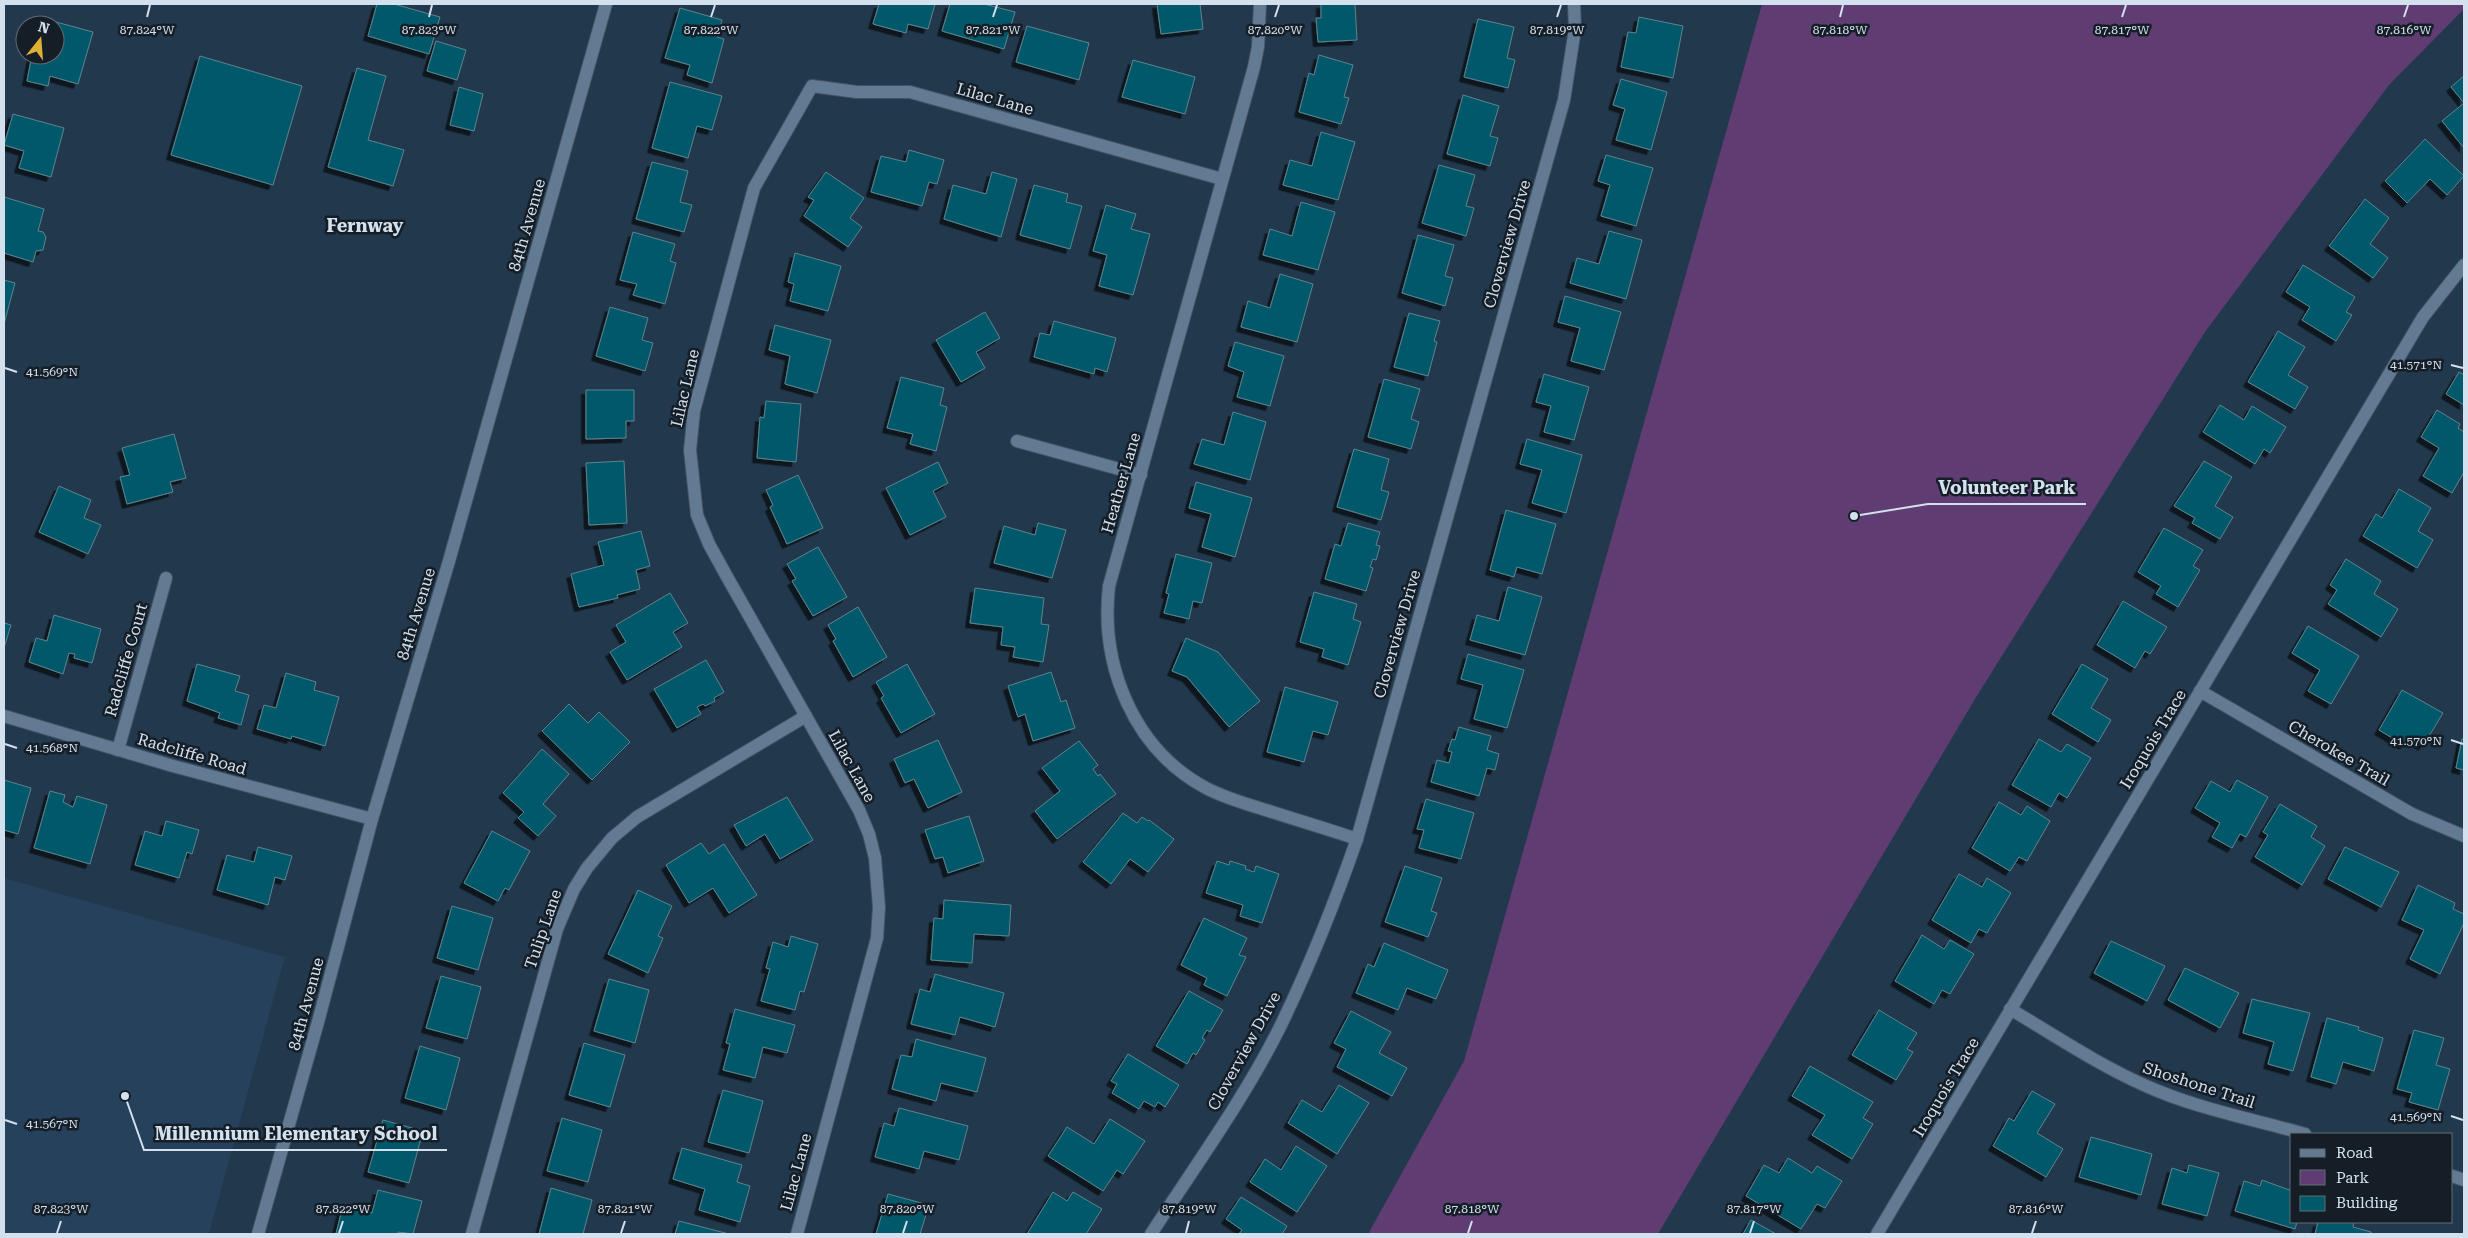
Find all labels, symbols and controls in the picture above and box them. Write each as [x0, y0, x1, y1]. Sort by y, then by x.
north arrow [15, 15, 65, 65]
text: N [36, 18, 52, 37]
text: 87.824°W [120, 23, 175, 37]
text: 87.823°W [402, 23, 457, 37]
text: 87.822°W [684, 23, 739, 37]
text: 87.821°W [966, 23, 1021, 37]
text: 87.820°W [1248, 23, 1303, 37]
text: 87.819°W [1530, 23, 1585, 37]
text: 87.818°W [1813, 23, 1868, 37]
text: 87.817°W [2095, 23, 2150, 37]
text: 87.816°W [2377, 23, 2432, 37]
street label: Lilac Lane [954, 79, 1036, 119]
street label: 84th Avenue [505, 176, 549, 274]
street label: Cloverview Drive [1480, 177, 1534, 310]
district label: Fernway [327, 215, 404, 236]
street label: Lilac Lane [667, 347, 703, 429]
text: 41.571°N [2390, 358, 2442, 372]
text: 41.569°N [26, 365, 78, 379]
street label: Heather Lane [1098, 430, 1145, 536]
callout: Volunteer Park [1928, 471, 2086, 504]
text: Volunteer Park [1938, 477, 2076, 498]
street label: 84th Avenue [393, 565, 439, 663]
street label: Cloverview Drive [1370, 567, 1424, 700]
street label: Radcliffe Court [101, 601, 151, 719]
street label: Iroquois Trace [2116, 686, 2190, 792]
street label: Cherokee Trail [2285, 716, 2393, 790]
street label: Lilac Lane [824, 727, 880, 805]
street label: Radcliffe Road [135, 729, 249, 779]
text: 41.570°N [2390, 734, 2442, 748]
text: 41.568°N [26, 741, 78, 755]
street label: Tulip Lane [521, 887, 566, 971]
street label: 84th Avenue [284, 955, 328, 1053]
street label: Cloverview Drive [1204, 988, 1285, 1114]
street label: Iroquois Trace [1909, 1034, 1983, 1140]
street label: Shoshone Trail [2141, 1058, 2257, 1112]
text: 41.569°N [2390, 1110, 2442, 1124]
text: 41.567°N [26, 1117, 78, 1131]
callout: Millennium Elementary School [144, 1117, 447, 1150]
text: Millennium Elementary School [155, 1123, 437, 1144]
street label: Lilac Lane [777, 1131, 815, 1213]
legend [2290, 1133, 2453, 1223]
text: Road [2336, 1144, 2373, 1162]
text: Park [2336, 1169, 2370, 1187]
text: Building [2336, 1194, 2398, 1212]
text: 87.823°W [34, 1202, 89, 1216]
text: 87.822°W [316, 1202, 371, 1216]
text: 87.821°W [598, 1202, 653, 1216]
text: 87.820°W [880, 1202, 935, 1216]
text: 87.819°W [1162, 1202, 1217, 1216]
text: 87.818°W [1445, 1202, 1500, 1216]
text: 87.817°W [1727, 1202, 1782, 1216]
text: 87.816°W [2009, 1202, 2064, 1216]

